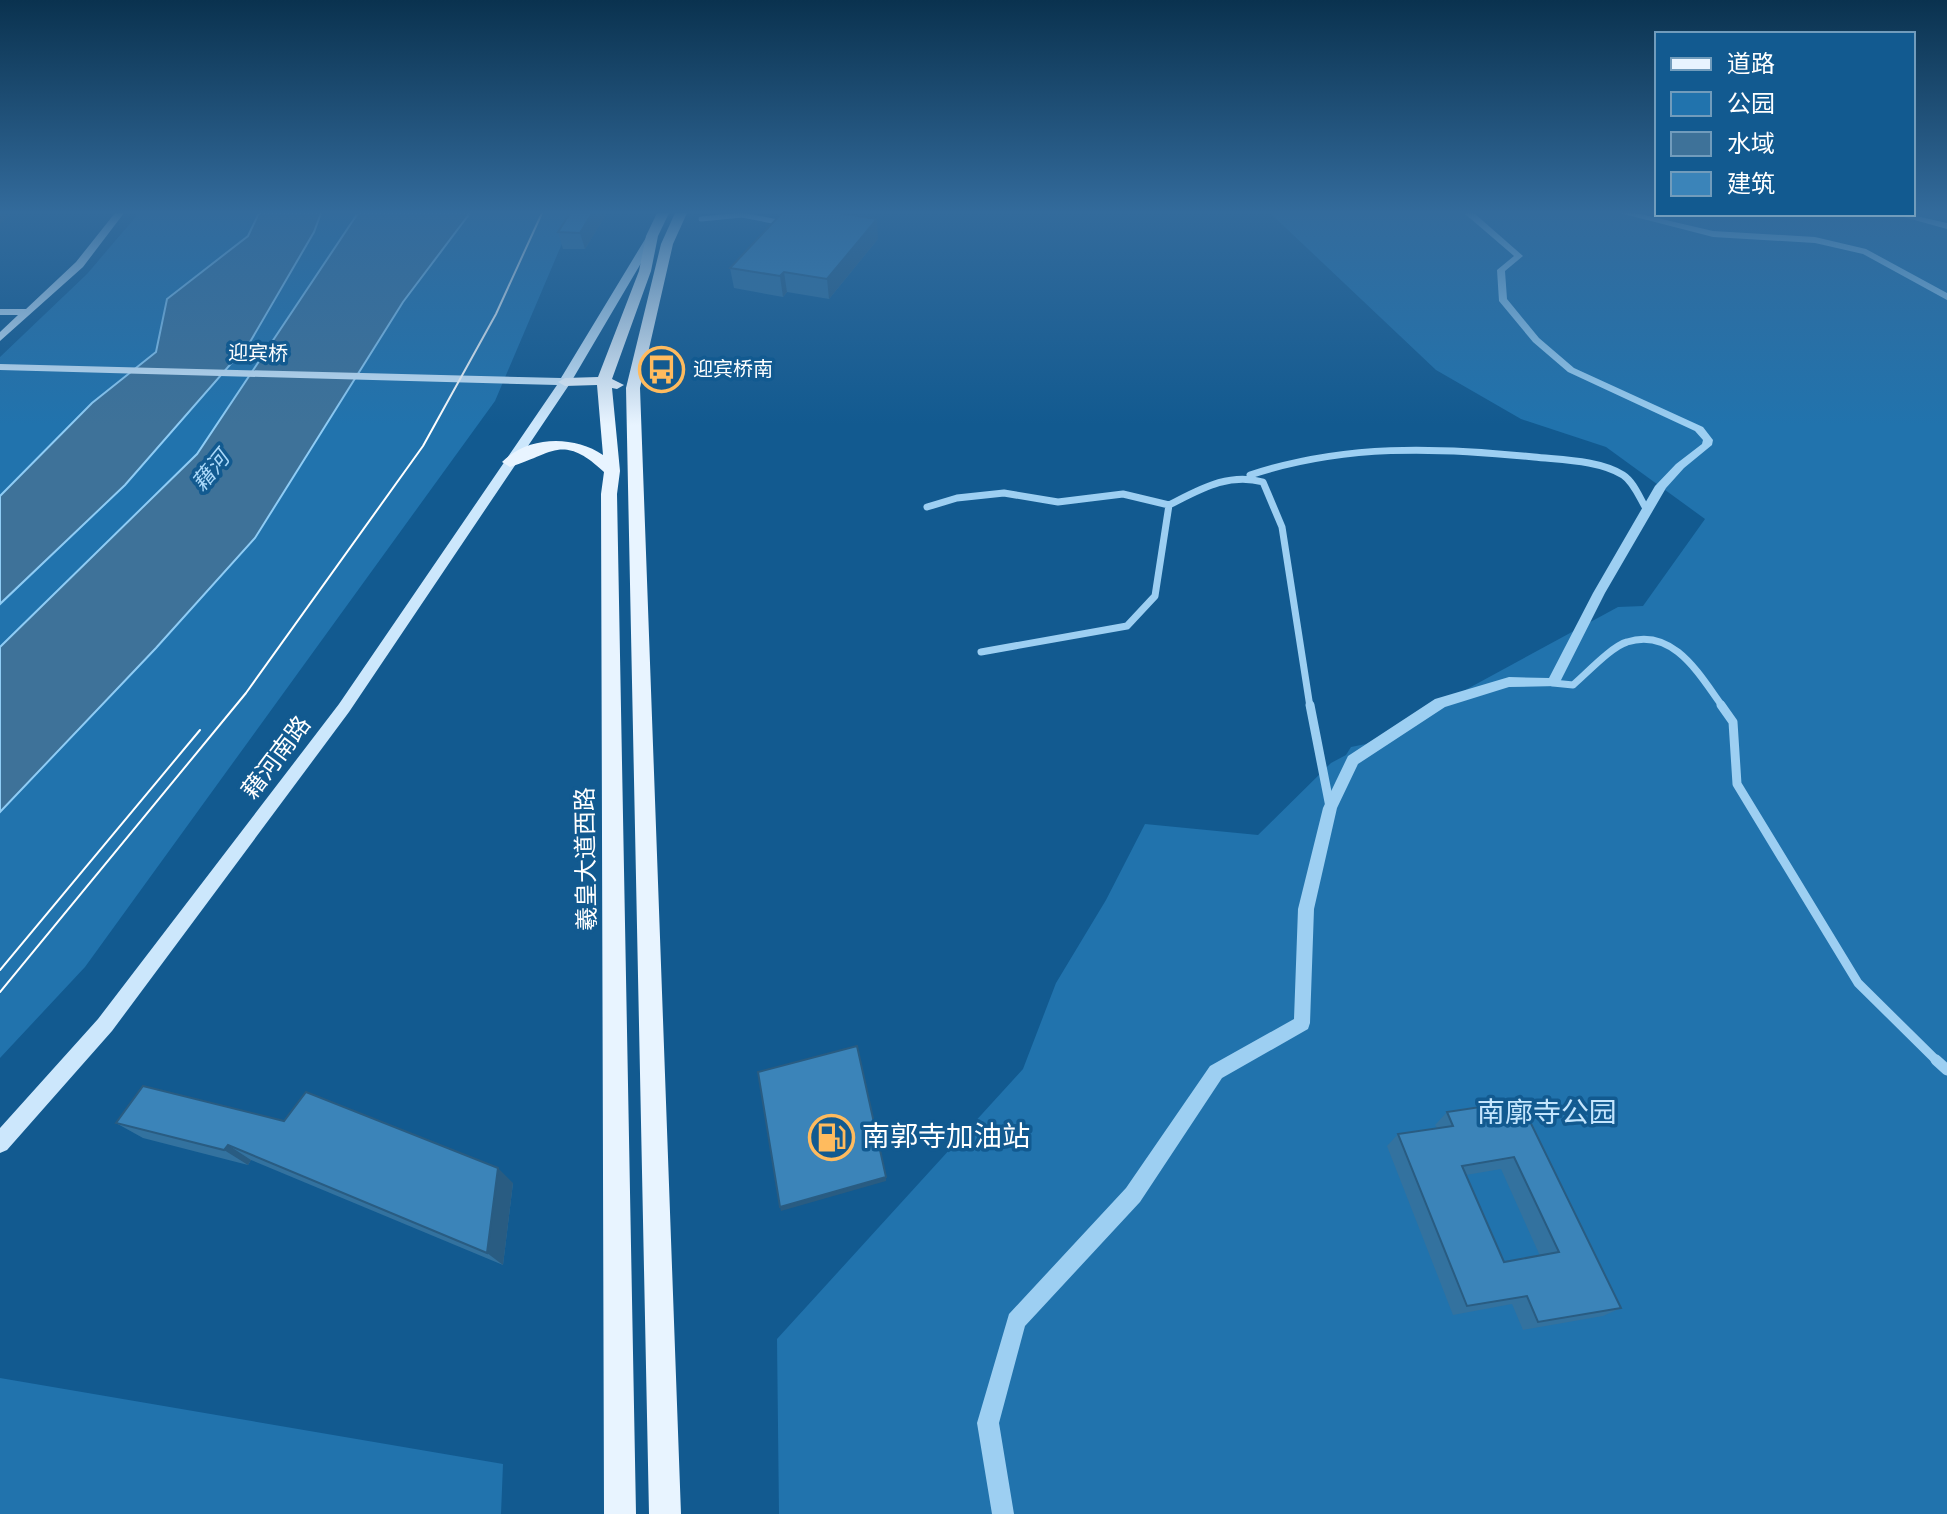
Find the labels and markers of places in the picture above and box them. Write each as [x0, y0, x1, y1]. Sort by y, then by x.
bus stop icon: 迎宾桥南 [638, 346, 686, 394]
place label: 迎宾桥南 [693, 358, 773, 380]
fuel station icon: 南郭寺加油站 [807, 1114, 855, 1162]
place label: 南郭寺加油站 [862, 1122, 1030, 1152]

